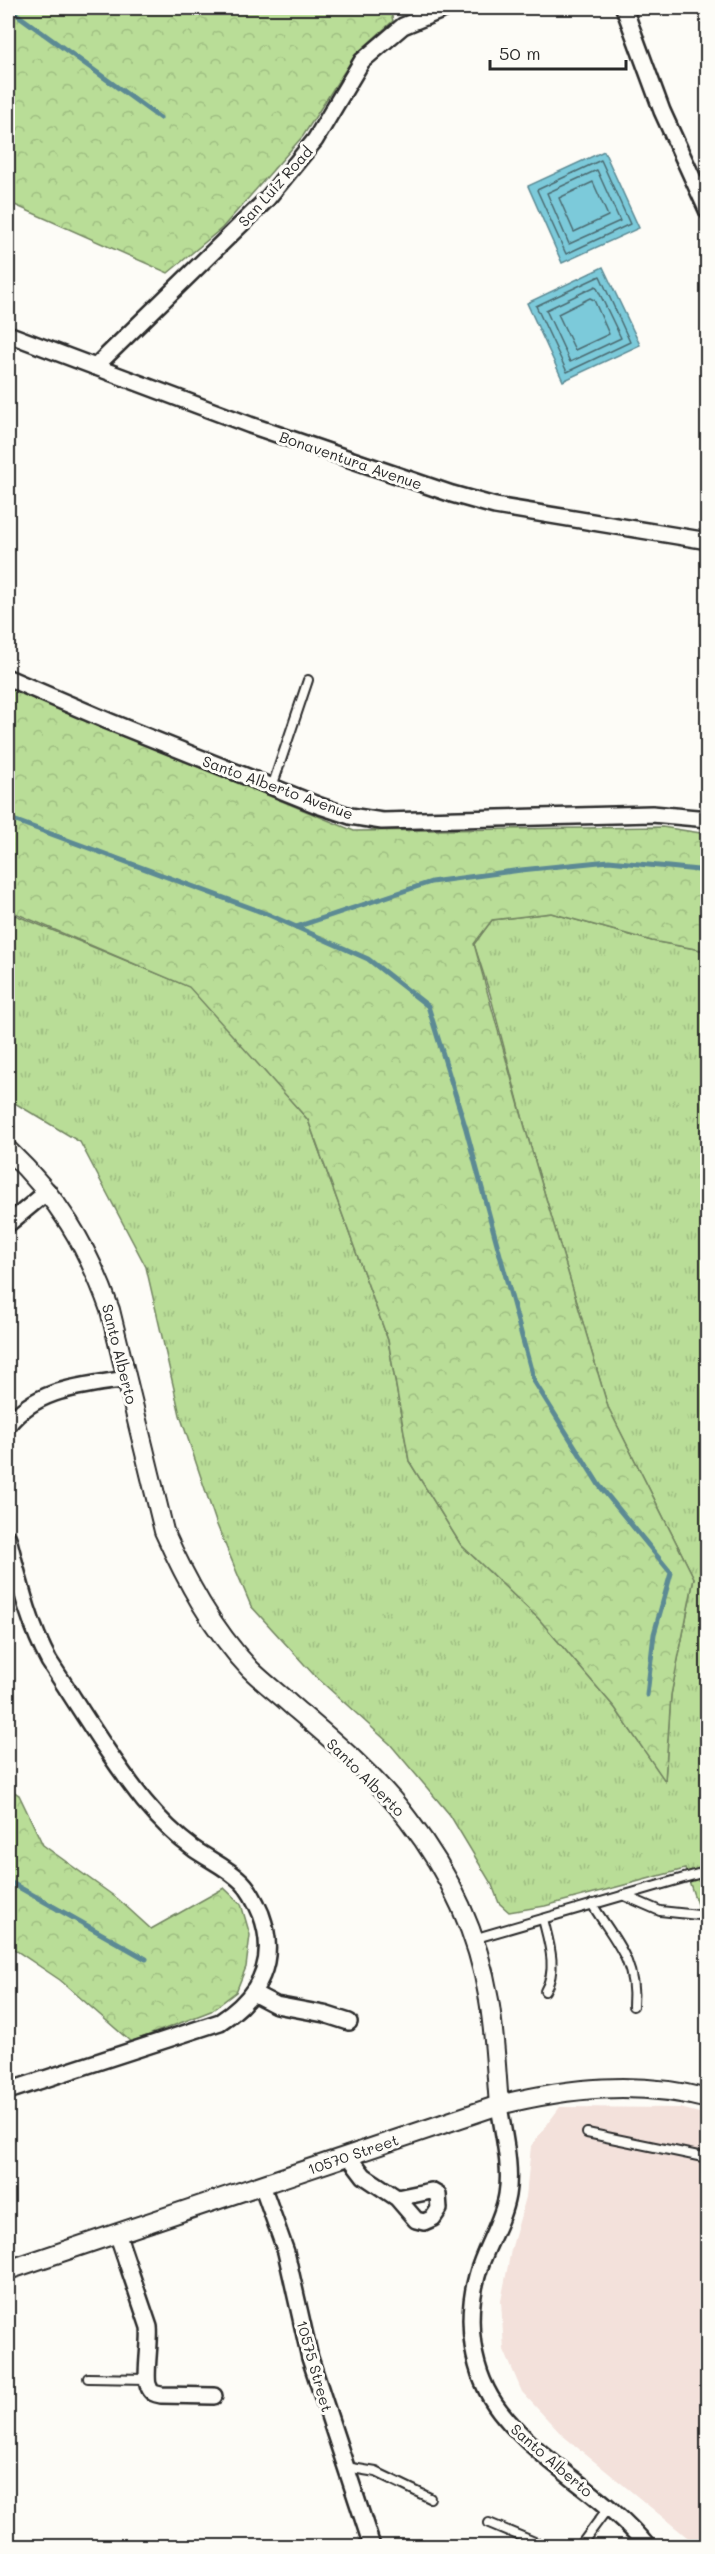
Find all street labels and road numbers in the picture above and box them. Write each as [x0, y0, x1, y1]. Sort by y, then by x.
street label: San Luiz Road [233, 141, 317, 231]
street label: Bonaventura Avenue [277, 426, 425, 494]
street label: Santo Alberto Avenue [200, 750, 356, 824]
street label: Santo Alberto [98, 1302, 142, 1406]
street label: Santo Alberto [323, 1734, 409, 1820]
street label: 10570 Street [305, 2129, 401, 2179]
street label: 10575 Street [292, 2318, 338, 2414]
street label: Santo Alberto [507, 2419, 597, 2501]

